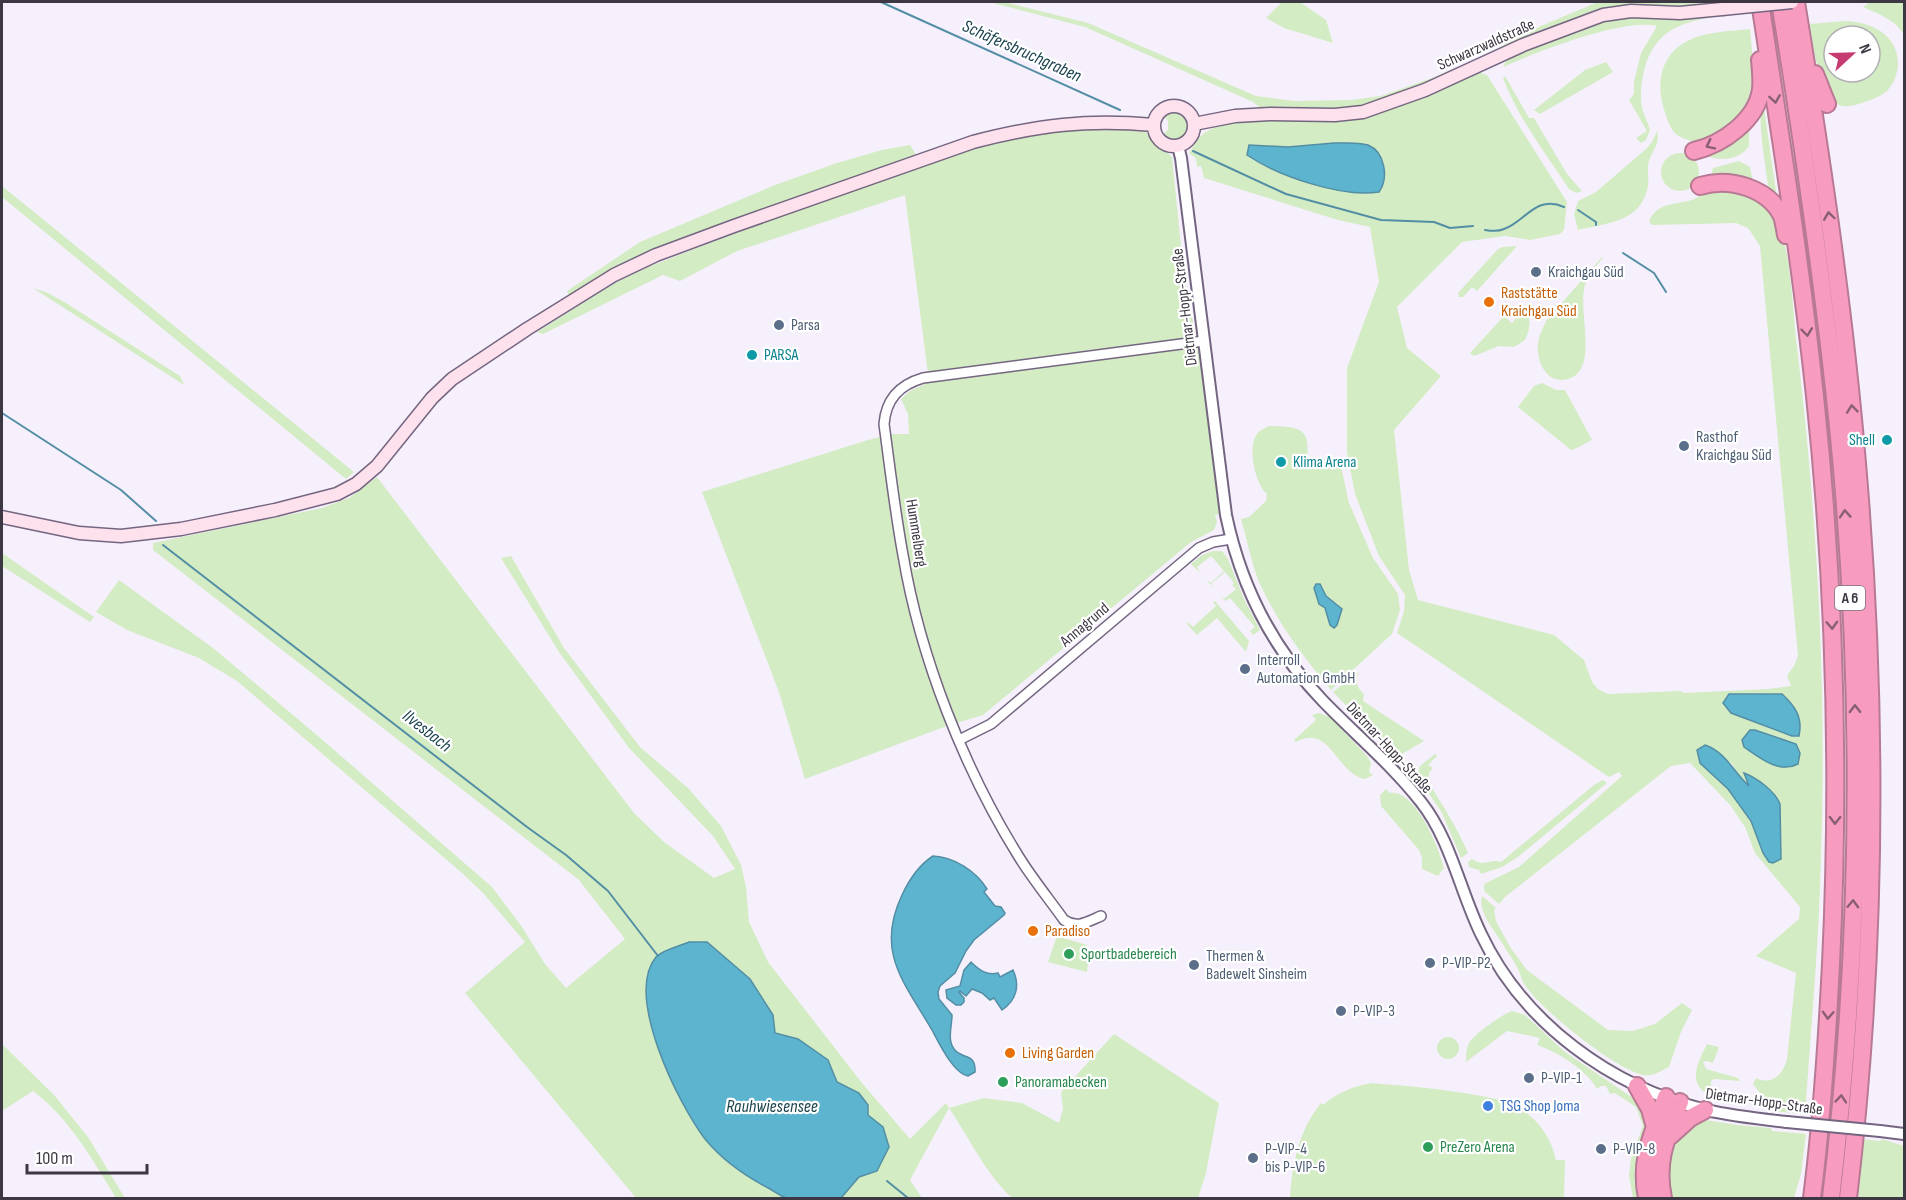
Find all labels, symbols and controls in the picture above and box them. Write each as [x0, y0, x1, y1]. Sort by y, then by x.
water label: Schäfersbruchgraben [959, 15, 1085, 87]
street label: Schwarzwaldstraße [1435, 15, 1537, 75]
north arrow [1822, 24, 1882, 84]
text: N [1854, 41, 1875, 56]
one-way arrow [1769, 95, 1781, 104]
one-way arrow [1705, 138, 1716, 149]
one-way arrow [1823, 211, 1835, 220]
street label: Dietmar-Hopp-Straße [1168, 247, 1202, 367]
place label: Kraichgau Süd [1548, 263, 1624, 282]
marker: Kraichgau Süd [1529, 265, 1543, 279]
place label: Raststätte Kraichgau Süd [1501, 284, 1577, 321]
marker: Raststätte Kraichgau Süd [1482, 295, 1496, 309]
place label: Parsa [791, 316, 820, 335]
marker: Parsa [772, 318, 786, 332]
one-way arrow [1801, 327, 1813, 336]
place label: PARSA [764, 346, 798, 365]
marker: PARSA [745, 348, 759, 362]
one-way arrow [1846, 405, 1859, 414]
place label: Rasthof Kraichgau Süd [1696, 428, 1772, 465]
place label: Shell [1849, 431, 1875, 450]
marker: Shell [1880, 433, 1894, 447]
marker: Rasthof Kraichgau Süd [1677, 439, 1691, 453]
place label: Klima Arena [1293, 453, 1356, 472]
marker: Klima Arena [1274, 455, 1288, 469]
street label: Hummelberg [901, 498, 931, 568]
one-way arrow [1839, 510, 1852, 519]
road number: A 6 [1835, 586, 1865, 610]
street label: Annagrund [1056, 599, 1113, 652]
one-way arrow [1825, 621, 1838, 630]
place label: Interroll Automation GmbH [1256, 651, 1355, 688]
marker: Interroll Automation GmbH [1238, 662, 1252, 676]
street label: Dietmar-Hopp-Straße [1342, 698, 1436, 798]
one-way arrow [1849, 704, 1861, 713]
water label: Ilvesbach [398, 705, 456, 757]
one-way arrow [1829, 816, 1841, 825]
one-way arrow [1847, 899, 1860, 908]
place label: Paradiso [1045, 922, 1090, 941]
marker: Paradiso [1026, 924, 1040, 938]
place label: Sportbadebereich [1081, 945, 1177, 964]
marker: Sportbadebereich [1062, 947, 1076, 961]
place label: Thermen & Badewelt Sinsheim [1206, 947, 1307, 984]
place label: P-VIP-P2 [1442, 954, 1491, 973]
marker: P-VIP-P2 [1423, 956, 1437, 970]
marker: Thermen & Badewelt Sinsheim [1187, 958, 1201, 972]
place label: P-VIP-3 [1353, 1002, 1395, 1021]
marker: P-VIP-3 [1334, 1004, 1348, 1018]
one-way arrow [1822, 1011, 1835, 1020]
place label: Living Garden [1022, 1044, 1094, 1063]
marker: Living Garden [1003, 1046, 1017, 1060]
place label: P-VIP-1 [1541, 1069, 1582, 1088]
marker: P-VIP-1 [1522, 1071, 1536, 1085]
place label: Panoramabecken [1015, 1073, 1107, 1092]
marker: Panoramabecken [996, 1075, 1010, 1089]
street label: Dietmar-Hopp-Straße [1704, 1084, 1824, 1120]
one-way arrow [1835, 1094, 1848, 1103]
water label: Rauhwiesensee [726, 1096, 818, 1117]
place label: TSG Shop Joma [1500, 1097, 1580, 1116]
marker: TSG Shop Joma [1481, 1099, 1495, 1113]
scale bar [27, 1137, 147, 1175]
place label: PreZero Arena [1440, 1138, 1515, 1157]
place label: P-VIP-4 bis P-VIP-6 [1265, 1140, 1325, 1177]
marker: PreZero Arena [1421, 1140, 1435, 1154]
place label: P-VIP-8 [1613, 1140, 1655, 1159]
marker: P-VIP-8 [1594, 1142, 1608, 1156]
text: 100 m [36, 1148, 73, 1169]
marker: P-VIP-4 bis P-VIP-6 [1246, 1151, 1260, 1165]

